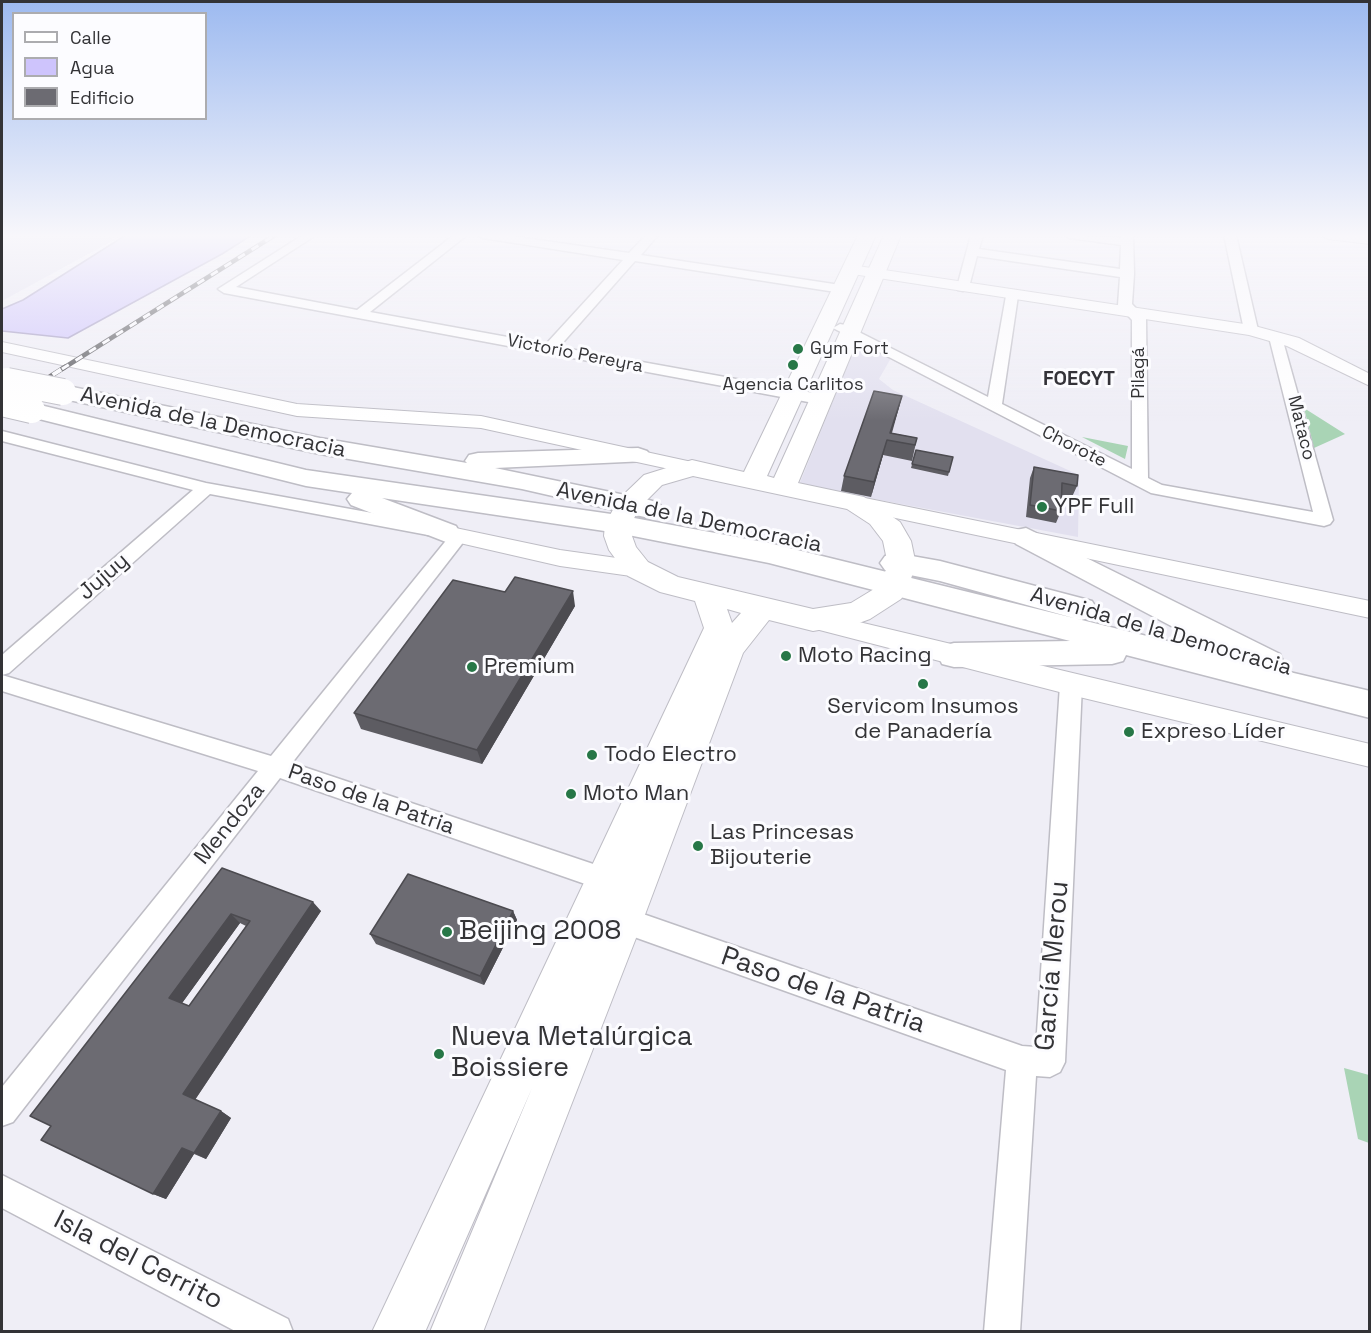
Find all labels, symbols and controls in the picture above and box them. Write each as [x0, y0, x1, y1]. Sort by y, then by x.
legend [12, 12, 207, 120]
text: Calle [70, 26, 111, 49]
text: Agua [70, 56, 114, 79]
text: Edificio [70, 86, 134, 109]
street label: Victorio Pereyra [505, 330, 645, 378]
place label: Gym Fort [810, 338, 889, 360]
marker: Gym Fort [791, 342, 805, 356]
street label: Pilagá [1128, 347, 1150, 399]
marker: Agencia Carlitos [786, 358, 800, 372]
district label: FOECYT [1043, 368, 1115, 392]
place label: Agencia Carlitos [723, 374, 863, 396]
street label: Avenida de la Democracia [78, 382, 348, 464]
street label: Mataco [1283, 394, 1319, 462]
street label: Chorote [1038, 422, 1110, 472]
street label: Avenida de la Democracia [554, 477, 824, 559]
place label: YPF Full [1054, 494, 1134, 520]
marker: YPF Full [1035, 500, 1049, 514]
street label: Jujuy [73, 548, 135, 606]
street label: Avenida de la Democracia [1027, 582, 1295, 682]
place label: Moto Racing [798, 643, 932, 669]
marker: Moto Racing [779, 649, 793, 663]
place label: Premium [484, 654, 575, 680]
marker: Premium [465, 660, 479, 674]
marker: Servicom Insumos de Panadería [916, 677, 930, 691]
place label: Servicom Insumos de Panadería [827, 694, 1019, 746]
place label: Expreso Líder [1141, 719, 1285, 745]
marker: Expreso Líder [1122, 725, 1136, 739]
place label: Todo Electro [604, 742, 737, 768]
marker: Todo Electro [585, 748, 599, 762]
street label: Paso de la Patria [284, 759, 458, 841]
street label: Mendoza [189, 778, 271, 870]
place label: Moto Man [583, 781, 689, 807]
marker: Moto Man [564, 787, 578, 801]
place label: Las Princesas Bijouterie [710, 820, 854, 872]
marker: Las Princesas Bijouterie [691, 839, 705, 853]
street label: García Merou [1029, 880, 1077, 1052]
place label: Beijing 2008 [459, 916, 621, 948]
marker: Beijing 2008 [440, 925, 454, 939]
street label: Paso de la Patria [717, 941, 929, 1041]
place label: Nueva Metalúrgica Boissiere [451, 1022, 693, 1085]
marker: Nueva Metalúrgica Boissiere [432, 1047, 446, 1061]
street label: Isla del Cerrito [48, 1204, 228, 1318]

